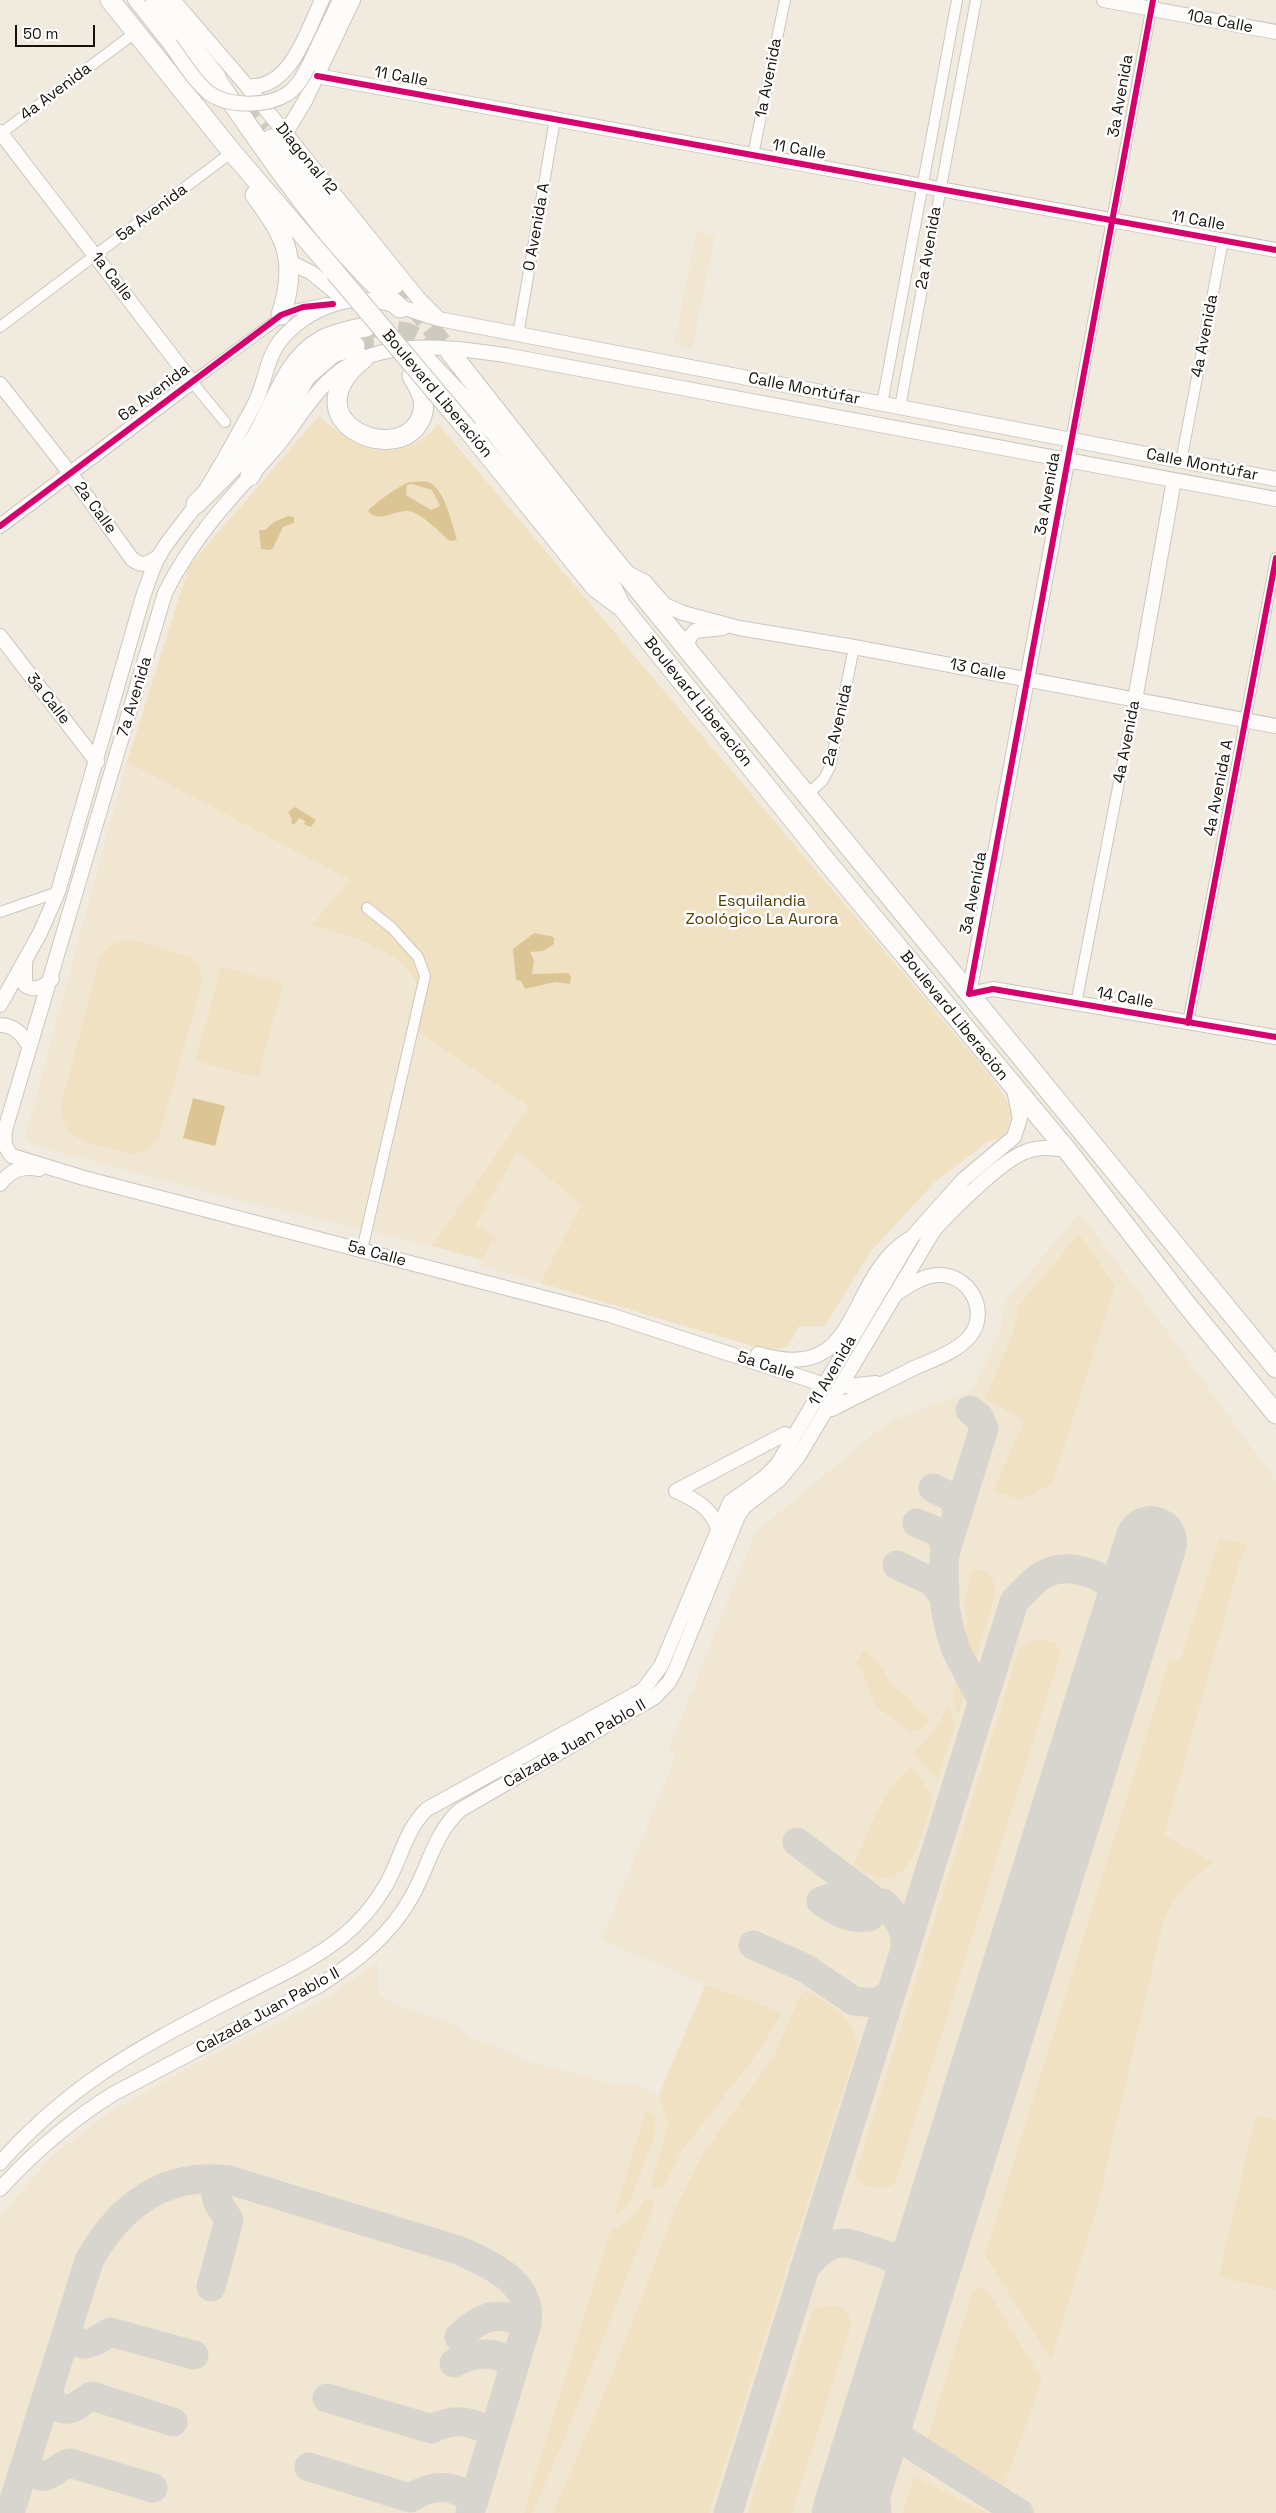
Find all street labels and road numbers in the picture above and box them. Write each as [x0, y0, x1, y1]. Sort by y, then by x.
street label: 10a Calle [1185, 6, 1255, 38]
street label: 1a Avenida [752, 37, 786, 119]
street label: 3a Avenida [1104, 53, 1138, 139]
street label: 4a Avenida [17, 59, 95, 125]
street label: 11 Calle [373, 63, 429, 91]
street label: Diagonal 12 [271, 119, 341, 199]
street label: 11 Calle [771, 136, 827, 164]
street label: 5a Avenida [113, 180, 191, 246]
street label: 0 Avenida A [520, 181, 554, 273]
street label: 2a Avenida [912, 205, 946, 291]
street label: 11 Calle [1170, 207, 1226, 235]
street label: 1a Calle [87, 249, 137, 305]
street label: 4a Avenida [1188, 293, 1222, 379]
street label: Boulevard Liberación [378, 326, 496, 462]
street label: 6a Avenida [115, 360, 193, 426]
street label: Calle Montúfar [746, 369, 862, 409]
street label: Calle Montúfar [1144, 445, 1260, 485]
street label: 3a Avenida [1031, 451, 1065, 537]
street label: 2a Calle [70, 478, 120, 538]
street label: Boulevard Liberación [640, 633, 756, 771]
street label: 7a Avenida [114, 654, 156, 740]
street label: 13 Calle [948, 655, 1008, 685]
street label: 3a Calle [22, 670, 74, 728]
street label: 2a Avenida [819, 682, 857, 768]
street label: 4a Avenida [1110, 699, 1144, 785]
street label: 4a Avenida A [1200, 738, 1238, 838]
street label: 3a Avenida [957, 850, 991, 936]
street label: Boulevard Liberación [896, 947, 1012, 1085]
street label: 14 Calle [1095, 984, 1155, 1012]
street label: 5a Calle [346, 1237, 408, 1271]
street label: 11 Avenida [805, 1332, 861, 1410]
street label: 5a Calle [735, 1348, 797, 1384]
street label: Calzada Juan Pablo II [501, 1695, 649, 1793]
street label: Calzada Juan Pablo II [193, 1964, 343, 2058]

